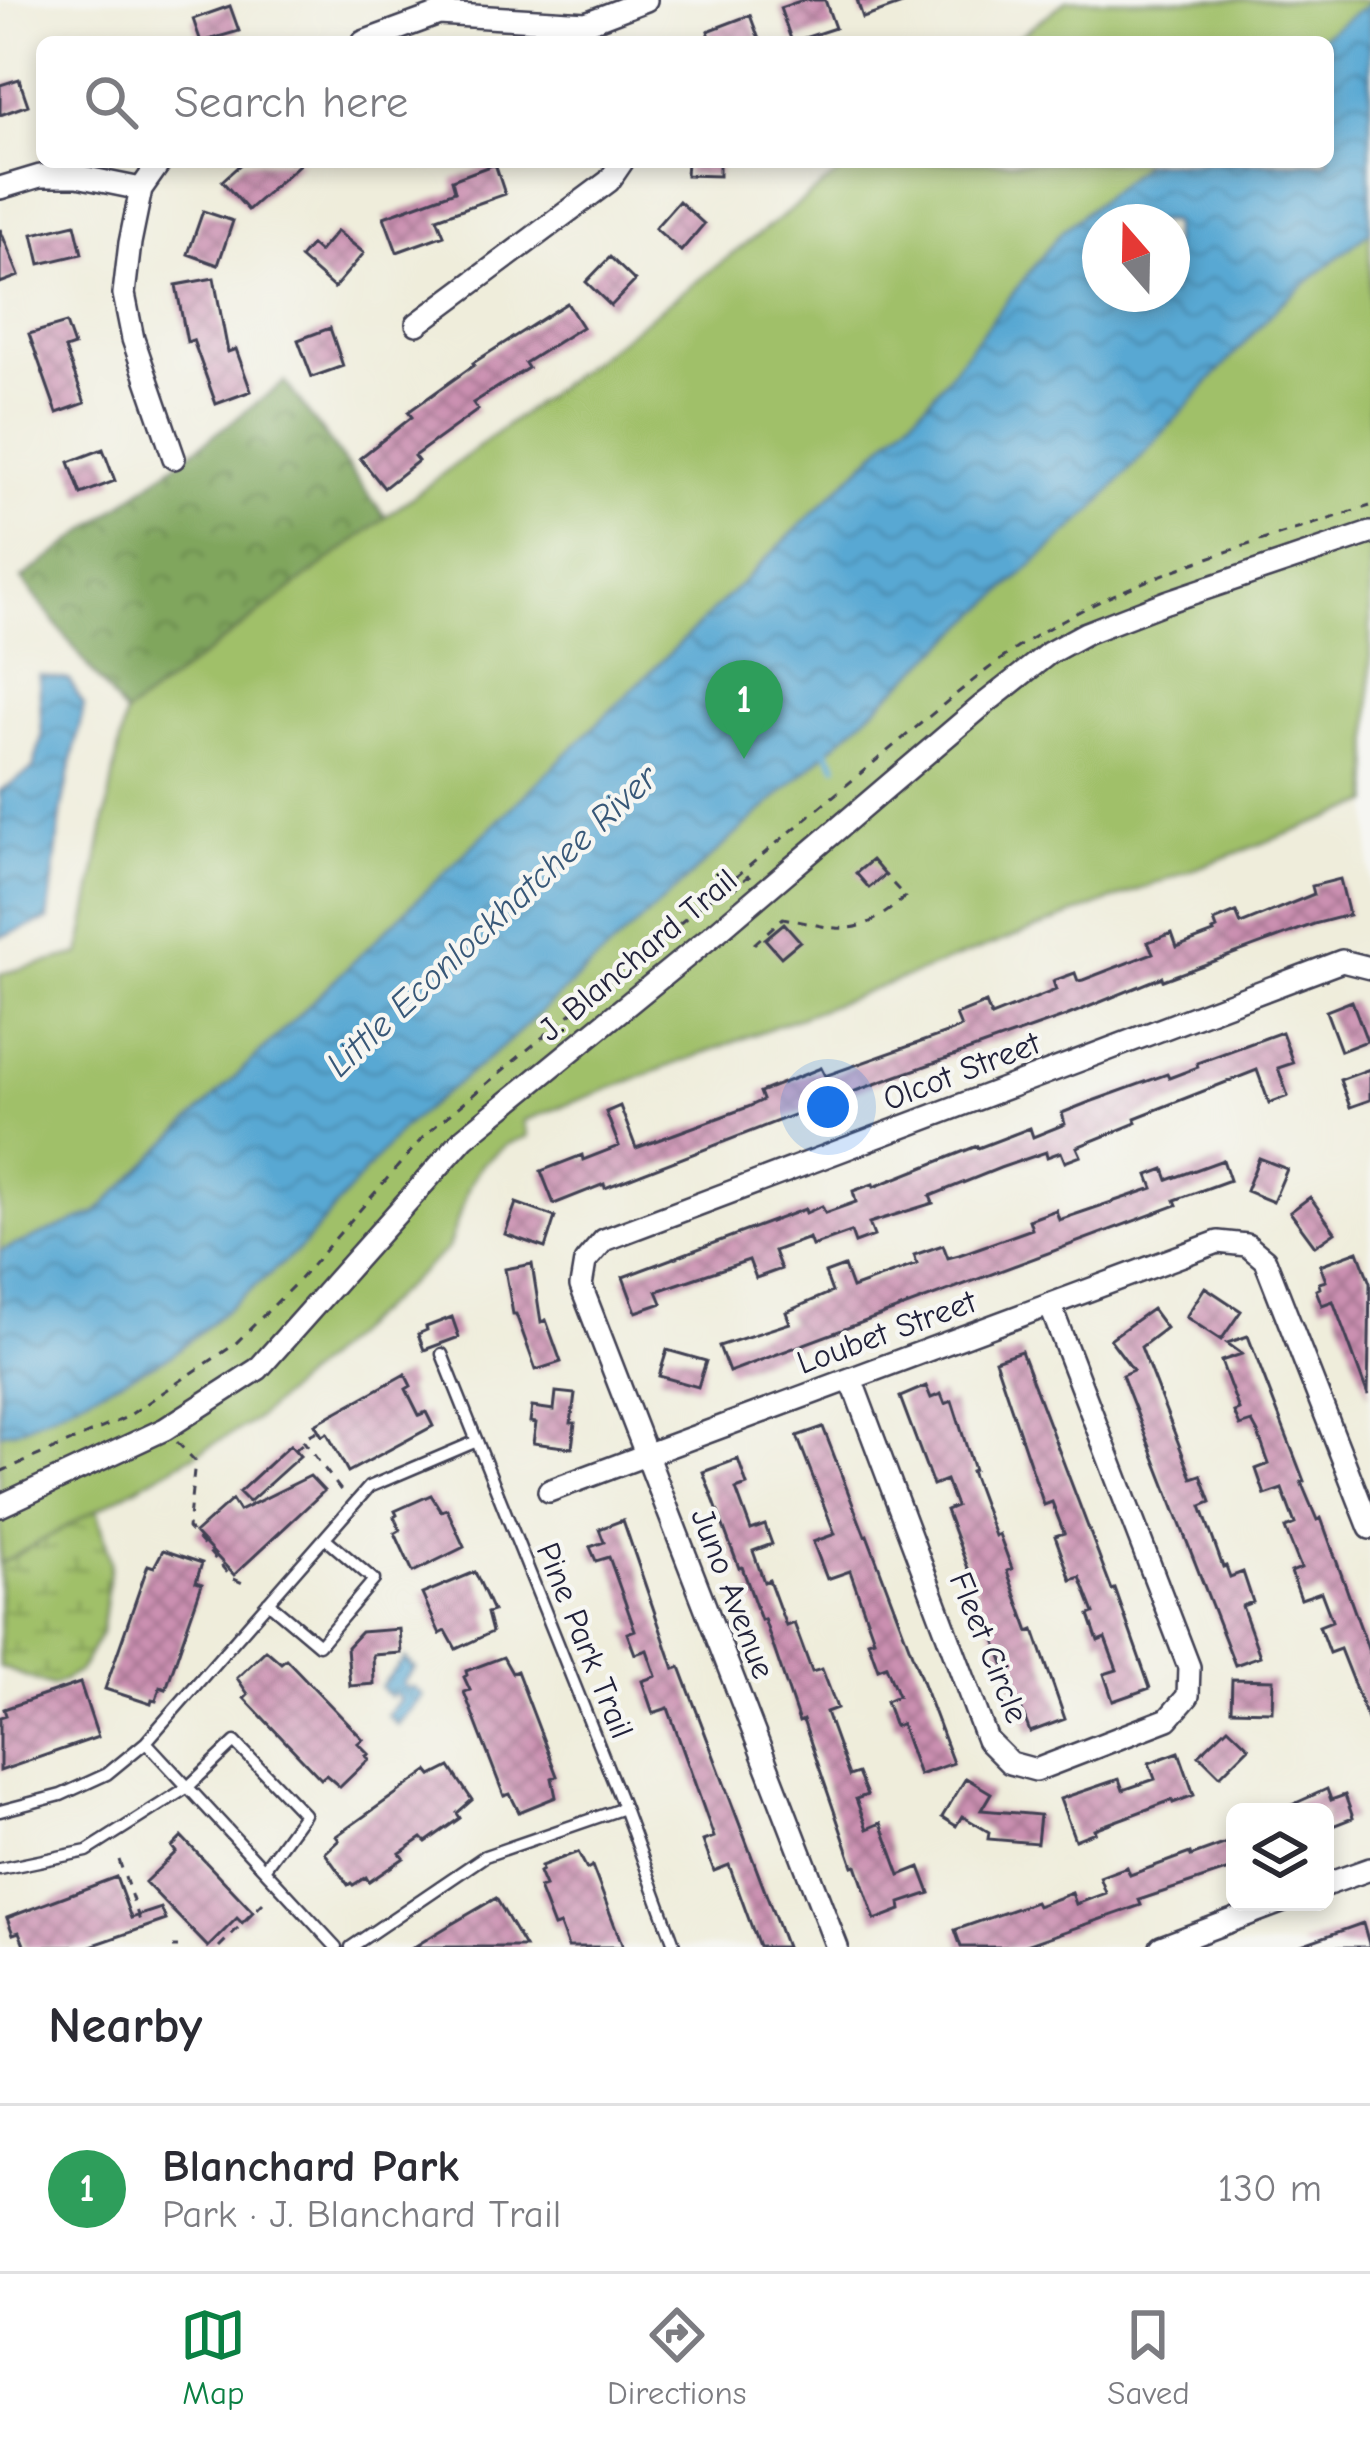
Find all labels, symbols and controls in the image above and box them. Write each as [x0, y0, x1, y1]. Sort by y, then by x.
search box [36, 36, 1334, 168]
icon: search [78, 69, 144, 135]
text: Search here [174, 76, 408, 128]
north arrow [1082, 204, 1190, 312]
pin: 1 [705, 660, 783, 759]
water label: Little Econlockhatchee River [318, 756, 667, 1085]
street label: J. Blanchard Trail [531, 861, 744, 1049]
street label: Olcot Street [878, 1023, 1046, 1118]
your location [798, 1077, 858, 1137]
street label: Loubet Street [792, 1281, 982, 1382]
street label: Juno Avenue [683, 1503, 783, 1684]
street label: Pine Park Trail [529, 1537, 642, 1744]
street label: Fleet Circle [942, 1566, 1037, 1728]
map controls [1226, 1803, 1334, 1911]
button: layers [1226, 1803, 1334, 1911]
text: Nearby [48, 1996, 202, 2055]
text: Blanchard Park [162, 2140, 459, 2192]
text: 1 [79, 2166, 95, 2211]
text: 130 m [1218, 2166, 1322, 2211]
text: Park · J. Blanchard Trail [162, 2192, 561, 2237]
tab: Map [180, 2302, 246, 2412]
tab: Directions [607, 2302, 747, 2412]
tab: Saved [1107, 2302, 1190, 2412]

